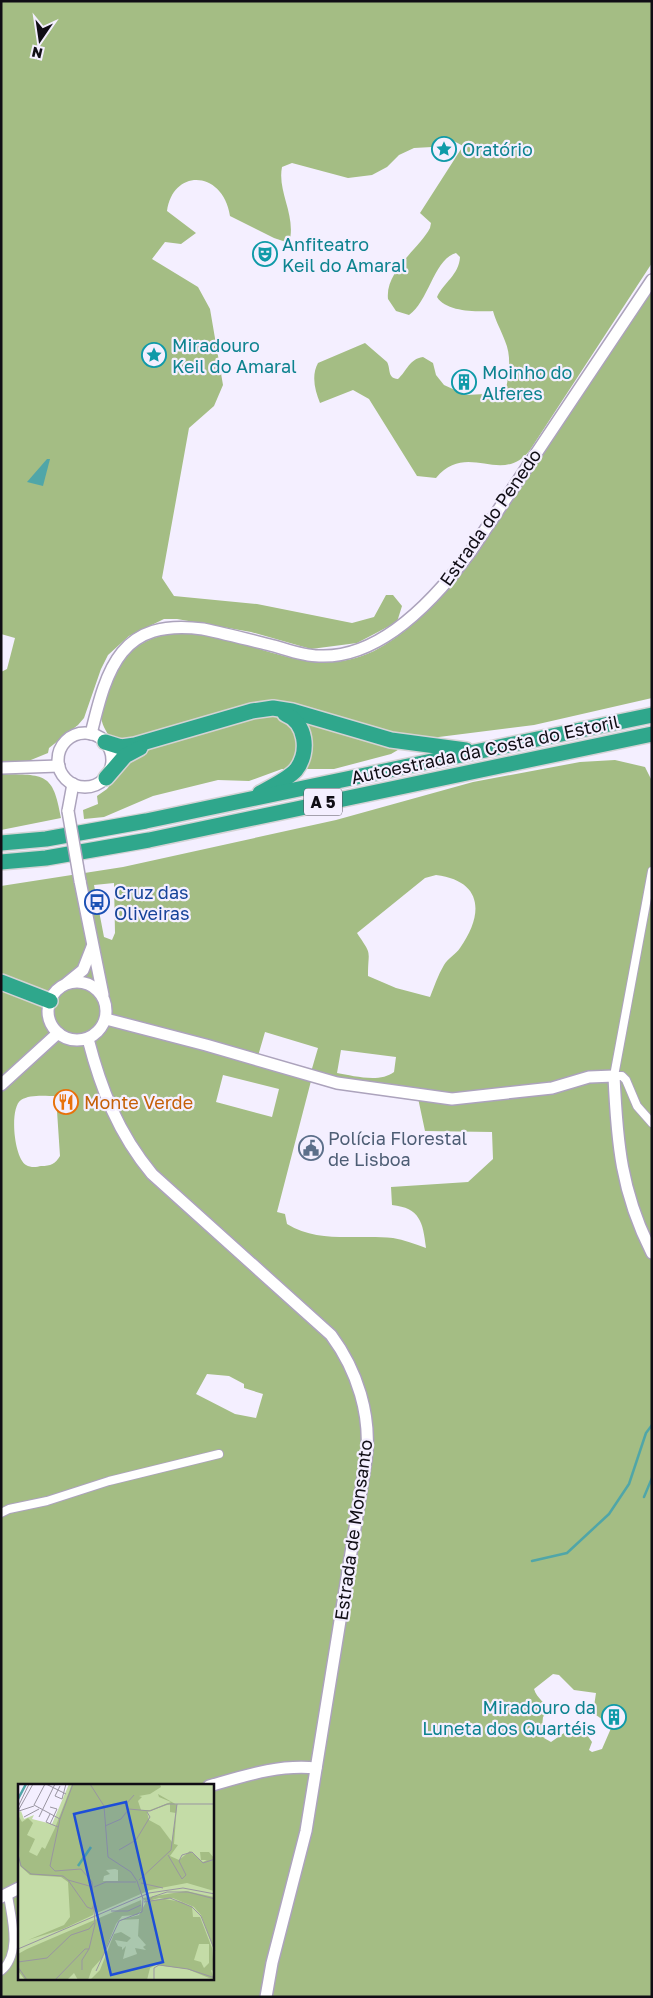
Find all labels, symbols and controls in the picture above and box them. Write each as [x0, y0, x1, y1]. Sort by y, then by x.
north arrow [15, 15, 65, 65]
text: N [30, 44, 44, 63]
place icon: Oratório [431, 136, 457, 162]
place label: Oratório [462, 138, 533, 160]
place label: Anfiteatro Keil do Amaral [282, 233, 407, 276]
theatre icon: Anfiteatro Keil do Amaral [252, 241, 278, 267]
place label: Miradouro Keil do Amaral [172, 334, 297, 377]
place icon: Miradouro Keil do Amaral [141, 342, 167, 368]
place label: Moinho do Alferes [482, 361, 572, 404]
building icon: Moinho do Alferes [451, 369, 477, 395]
street label: Estrada do Penedo [434, 444, 546, 590]
street label: Autoestrada da Costa do Estoril [349, 710, 621, 788]
road number: A 5 [304, 789, 342, 816]
place label: Cruz das Oliveiras [114, 881, 189, 924]
bus stop icon: Cruz das Oliveiras [84, 889, 110, 915]
restaurant icon: Monte Verde [53, 1089, 79, 1115]
place label: Monte Verde [84, 1091, 193, 1113]
place label: Polícia Florestal de Lisboa [328, 1127, 468, 1170]
public building icon: Polícia Florestal de Lisboa [298, 1135, 324, 1161]
street label: Estrada de Monsanto [329, 1438, 377, 1622]
place label: Miradouro da Luneta dos Quartéis [422, 1696, 596, 1739]
building icon: Miradouro da Luneta dos Quartéis [601, 1704, 627, 1730]
inset map [18, 1784, 214, 1980]

